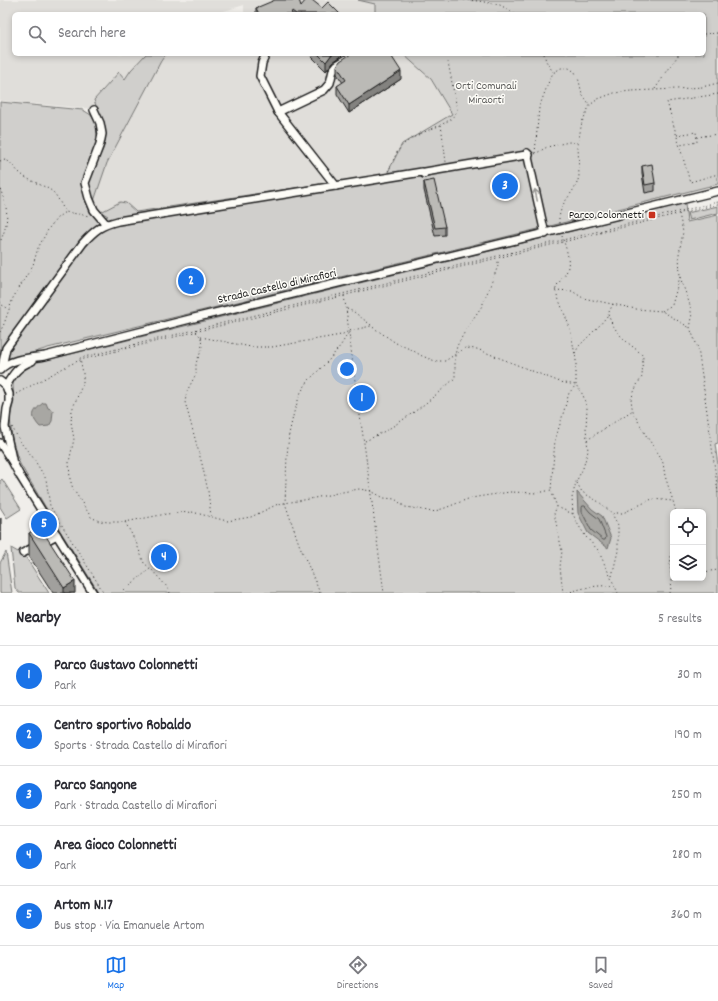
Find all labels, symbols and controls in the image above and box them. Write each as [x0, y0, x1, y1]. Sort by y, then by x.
search box [12, 12, 706, 56]
icon: search [26, 23, 48, 45]
text: Search here [58, 23, 126, 45]
park label: Orti Comunali Miraorti [455, 78, 517, 109]
pin: 3 [492, 171, 518, 201]
one-way arrow [532, 189, 540, 202]
place label: Parco Colonnetti [569, 207, 644, 224]
marker: Parco Colonnetti [647, 210, 657, 220]
street label: Strada Castello di Mirafiori [216, 265, 338, 309]
pin: 2 [178, 266, 204, 296]
your location [337, 359, 357, 379]
pin: 1 [349, 383, 375, 413]
pin: 5 [31, 509, 57, 539]
map controls [670, 509, 706, 581]
button: locate [670, 509, 706, 545]
pin: 4 [151, 542, 177, 572]
button: layers [670, 545, 706, 581]
text: Nearby [16, 607, 60, 631]
text: 5 results [658, 610, 702, 629]
text: Parco Gustavo Colonnetti [54, 655, 197, 677]
text: 1 [28, 666, 30, 685]
text: 30 m [677, 666, 702, 685]
text: Park [54, 677, 76, 696]
text: Centro sportivo Robaldo [54, 715, 191, 737]
text: 2 [26, 726, 32, 745]
text: 190 m [674, 726, 702, 745]
text: Sports · Strada Castello di Mirafiori [54, 737, 227, 756]
text: Parco Sangone [54, 775, 137, 797]
text: 3 [26, 786, 32, 805]
text: 250 m [671, 786, 702, 805]
text: Park · Strada Castello di Mirafiori [54, 797, 217, 816]
text: Area Gioco Colonnetti [54, 835, 177, 857]
text: 4 [26, 846, 32, 865]
text: 280 m [672, 846, 702, 865]
text: Park [54, 857, 76, 876]
text: Artom N.17 [54, 895, 113, 917]
text: 5 [26, 906, 32, 925]
text: 360 m [671, 906, 702, 925]
text: Bus stop · Via Emanuele Artom [54, 917, 204, 936]
tab: Map [105, 954, 127, 994]
tab: Directions [337, 954, 379, 994]
tab: Saved [588, 954, 613, 994]

